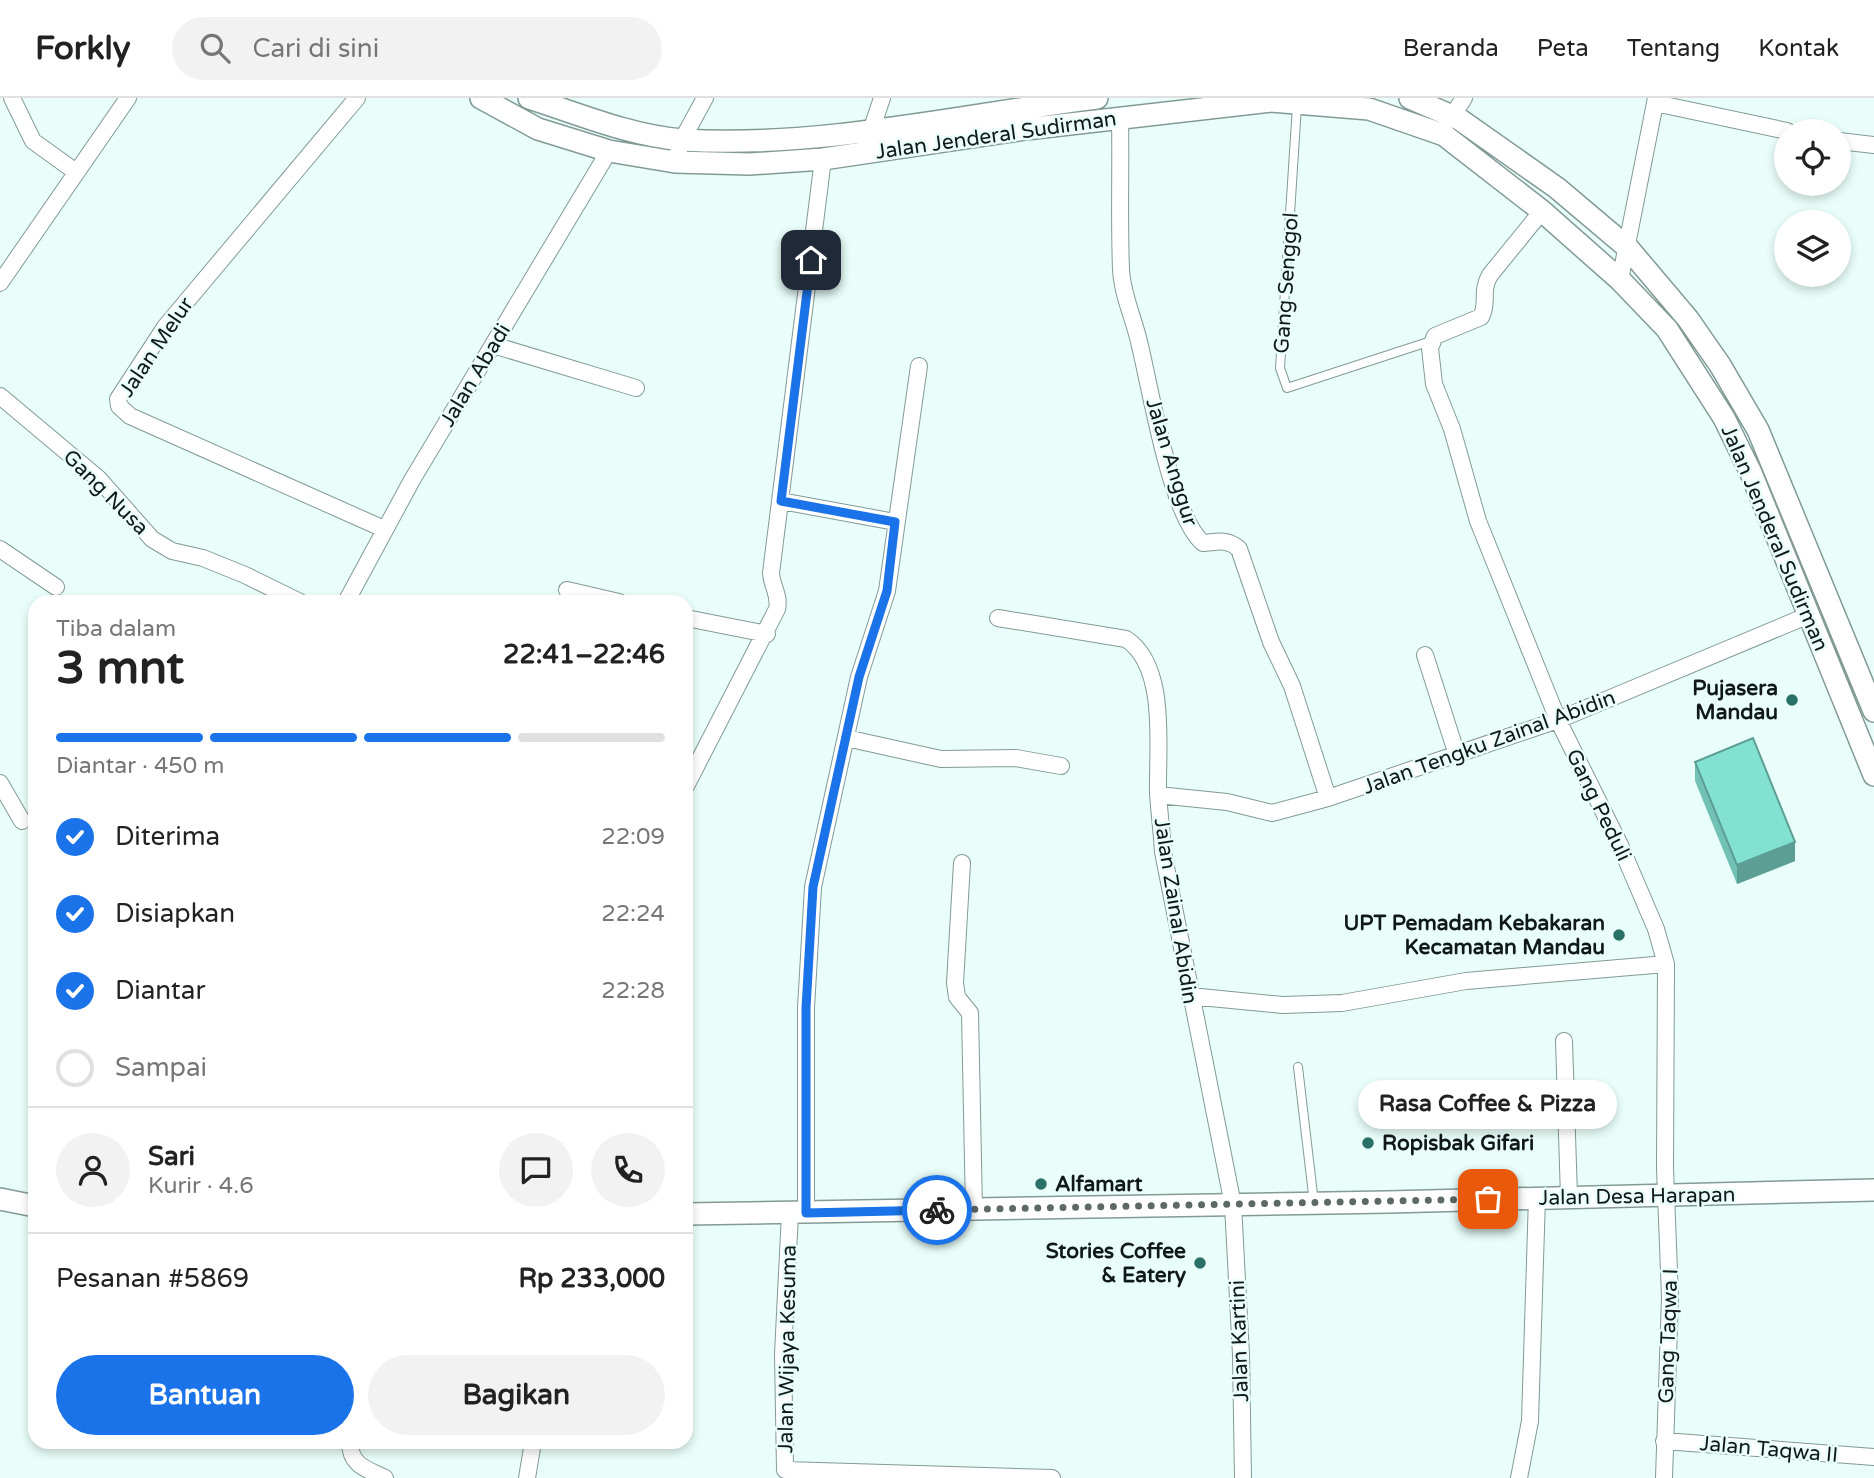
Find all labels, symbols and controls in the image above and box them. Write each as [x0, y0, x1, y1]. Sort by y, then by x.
search box [172, 17, 662, 80]
text: Forkly [35, 29, 130, 68]
icon: search [196, 29, 234, 67]
text: Cari di sini [252, 33, 379, 64]
text: Beranda [1403, 34, 1499, 63]
text: Peta [1537, 34, 1589, 63]
text: Tentang [1627, 34, 1720, 63]
text: Kontak [1758, 34, 1839, 63]
street label: Jalan Jenderal Sudirman [874, 106, 1118, 165]
map controls [1774, 119, 1851, 287]
button: locate [1774, 119, 1851, 196]
button: layers [1774, 210, 1851, 287]
street label: Gang Senggol [1269, 212, 1304, 354]
pin [781, 230, 841, 290]
icon: home [792, 241, 830, 279]
street label: Jalan Melur [114, 293, 199, 402]
street label: Jalan Abadi [435, 319, 516, 431]
street label: Jalan Anggur [1140, 395, 1203, 529]
street label: Jalan Jenderal Sudirman [1716, 421, 1834, 655]
street label: Gang Nusa [58, 444, 154, 540]
text: Tiba dalam [56, 615, 176, 643]
text: 22:41–22:46 [503, 639, 665, 670]
text: 3 mnt [56, 641, 184, 696]
place label: Pujasera Mandau [1692, 676, 1778, 725]
street label: Jalan Tengku Zainal Abidin [1359, 685, 1619, 800]
marker: Pujasera Mandau [1784, 692, 1800, 708]
street label: Gang Peduli [1561, 745, 1636, 865]
text: Diantar · 450 m [56, 752, 224, 780]
street label: Jalan Zainal Abidin [1148, 816, 1203, 1006]
icon: check [56, 818, 94, 856]
text: Diterima [115, 821, 220, 852]
text: 22:09 [601, 823, 665, 851]
icon: check [56, 895, 94, 933]
text: Disiapkan [115, 898, 235, 929]
text: 22:24 [601, 900, 665, 928]
place label: UPT Pemadam Kebakaran Kecamatan Mandau [1343, 911, 1605, 960]
marker: UPT Pemadam Kebakaran Kecamatan Mandau [1611, 927, 1627, 943]
icon: check [56, 972, 94, 1010]
text: Diantar [115, 975, 205, 1006]
text: 22:28 [601, 977, 665, 1005]
text: Sampai [115, 1052, 207, 1083]
callout: Rasa Coffee & Pizza [1358, 1080, 1618, 1129]
text: Rasa Coffee & Pizza [1379, 1090, 1596, 1118]
place label: Ropisbak Gifari [1382, 1131, 1534, 1156]
button: person [56, 1133, 130, 1207]
button: chat [499, 1133, 573, 1207]
button: phone [591, 1133, 665, 1207]
marker: Ropisbak Gifari [1360, 1135, 1376, 1151]
text: Sari [148, 1141, 195, 1172]
pin [1458, 1169, 1518, 1229]
text: Kurir · 4.6 [148, 1172, 254, 1200]
place label: Alfamart [1055, 1172, 1142, 1197]
courier [902, 1175, 972, 1245]
marker: Alfamart [1033, 1176, 1049, 1192]
icon: bag [1469, 1180, 1507, 1218]
street label: Jalan Desa Harapan [1538, 1182, 1736, 1211]
icon: bike [918, 1191, 956, 1229]
place label: Stories Coffee & Eatery [1046, 1239, 1187, 1288]
street label: Jalan Wijaya Kesuma [773, 1245, 802, 1453]
marker: Stories Coffee & Eatery [1192, 1255, 1208, 1271]
text: Pesanan #5869 [56, 1263, 249, 1294]
text: Rp 233,000 [519, 1263, 665, 1294]
street label: Gang Taqwa I [1654, 1268, 1683, 1404]
street label: Jalan Kartini [1225, 1280, 1254, 1402]
button: Bantuan [56, 1355, 354, 1435]
button: Bagikan [368, 1355, 665, 1435]
street label: Jalan Taqwa II [1699, 1431, 1839, 1468]

